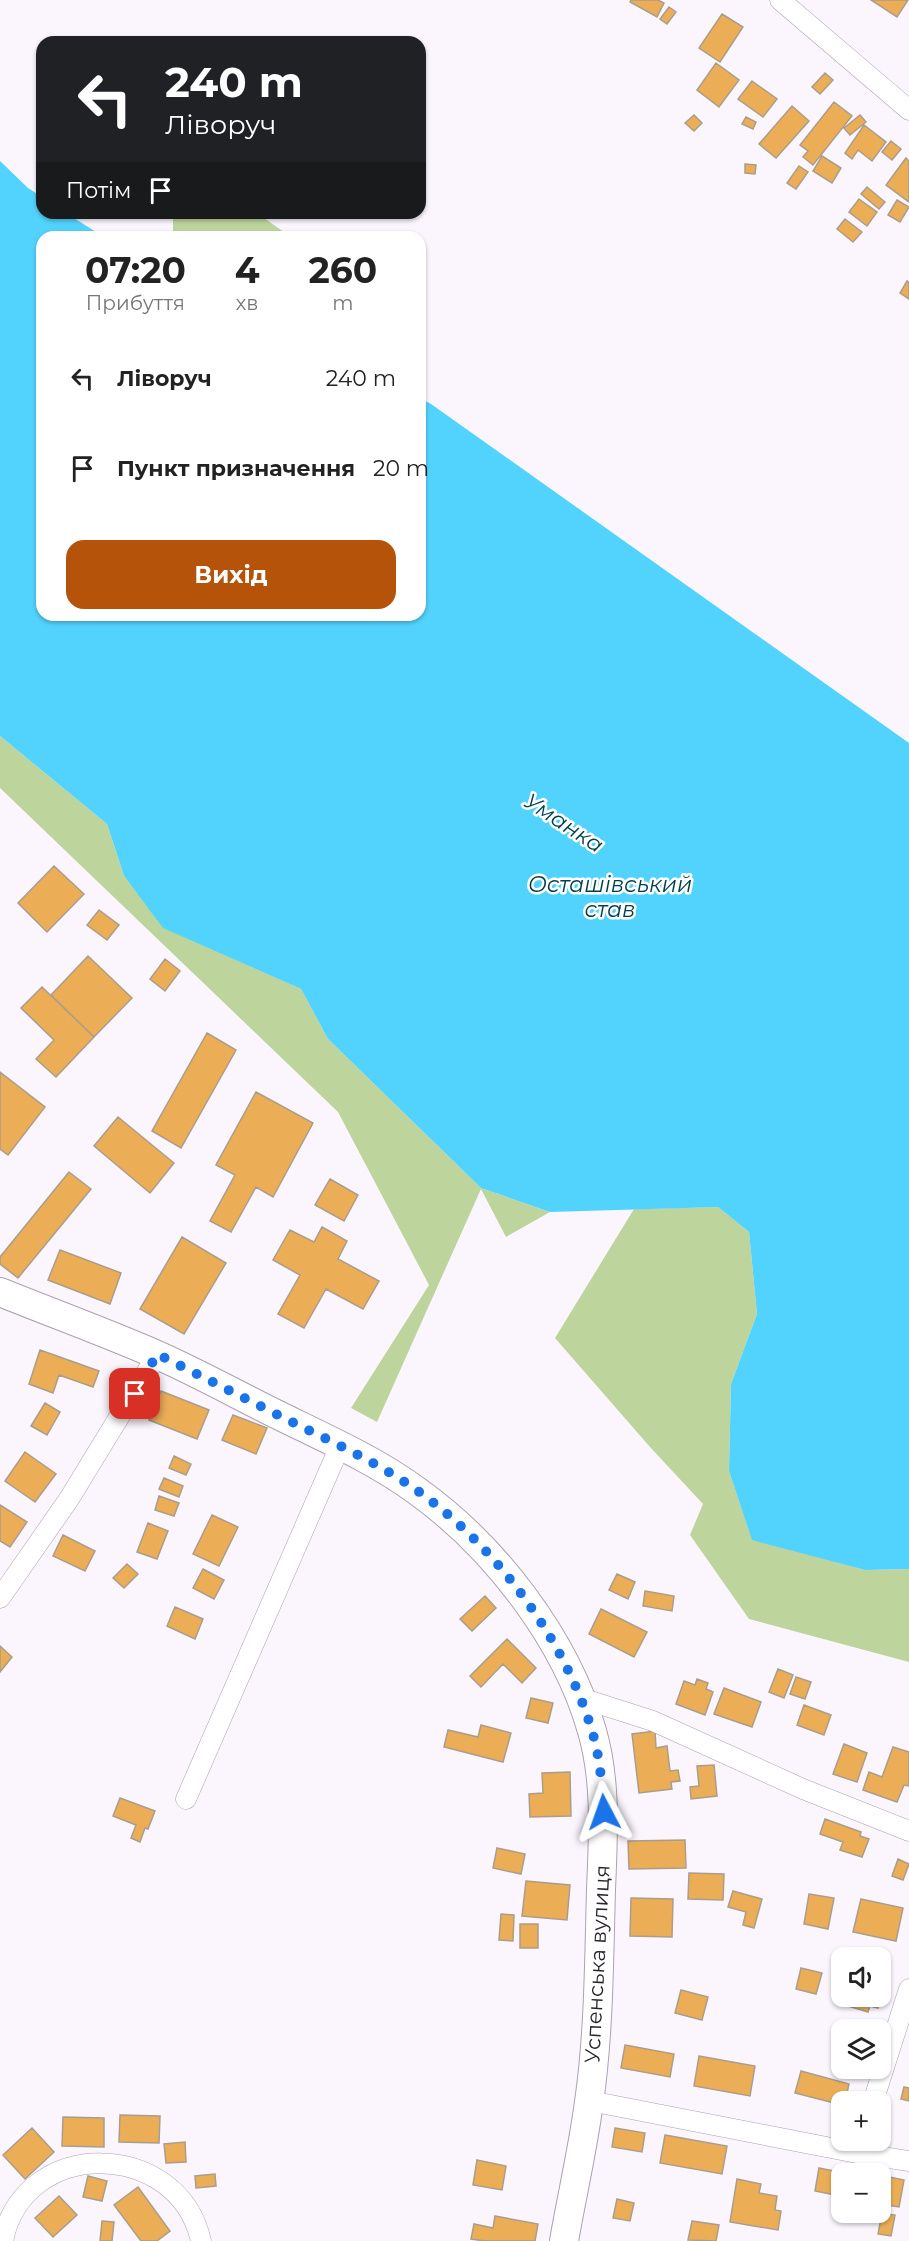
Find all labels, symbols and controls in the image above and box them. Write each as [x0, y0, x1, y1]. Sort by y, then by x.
text: 240 m [165, 56, 303, 108]
icon: left [66, 60, 144, 138]
text: Ліворуч [165, 108, 277, 141]
icon: arrive [144, 174, 177, 207]
text: Потім [66, 177, 132, 204]
text: 07:20 [85, 248, 186, 292]
text: 4 [235, 248, 260, 292]
text: 260 [308, 248, 377, 292]
text: Прибуття [86, 291, 185, 315]
text: хв [236, 291, 259, 315]
text: m [332, 291, 353, 315]
icon: left [66, 362, 99, 395]
text: Ліворуч [117, 365, 212, 392]
text: 240 m [326, 365, 396, 392]
icon: arrive [66, 452, 99, 485]
text: Пункт призначення [117, 455, 355, 482]
text: 20 m [373, 455, 429, 482]
button: Вихід [66, 540, 396, 609]
water label: Уманка [519, 787, 609, 859]
water label: Осташівський став [528, 871, 692, 923]
pin [109, 1368, 160, 1419]
icon: arrive [118, 1377, 151, 1410]
position arrow [572, 1780, 636, 1844]
street label: Успенська вулиця [579, 1864, 615, 2064]
map controls [831, 1947, 891, 2223]
button: sound [831, 1947, 891, 2007]
button: layers [831, 2019, 891, 2079]
button: + [831, 2091, 891, 2151]
button: − [831, 2163, 891, 2223]

